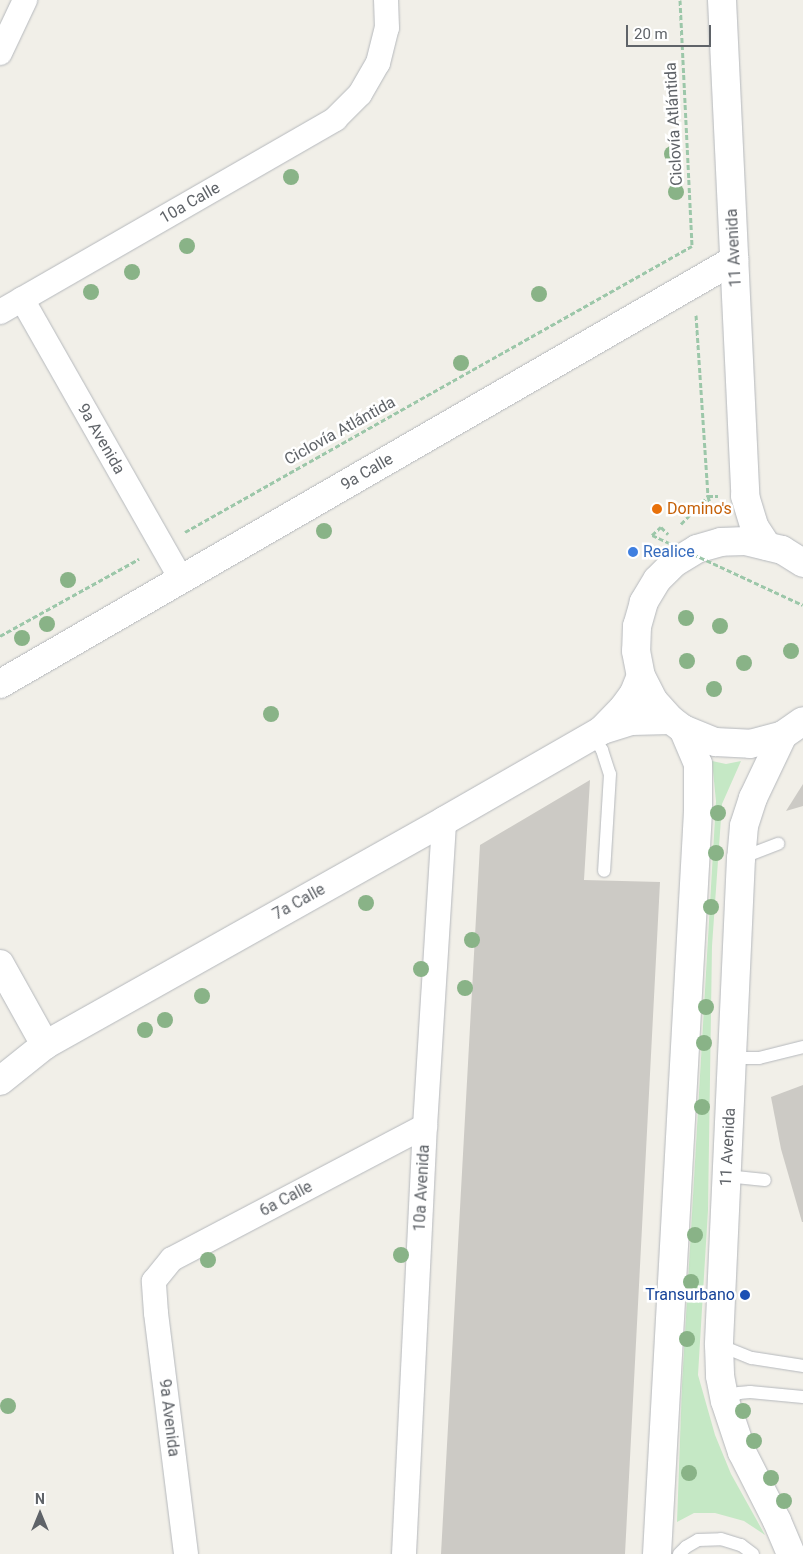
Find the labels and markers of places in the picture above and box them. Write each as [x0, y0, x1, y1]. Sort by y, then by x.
place label: Domino's [667, 499, 732, 519]
marker: Domino's [651, 503, 663, 515]
place label: Realice [643, 542, 695, 562]
marker: Realice [627, 546, 639, 558]
place label: Transurbano [645, 1285, 735, 1305]
marker: Transurbano [739, 1289, 751, 1301]

